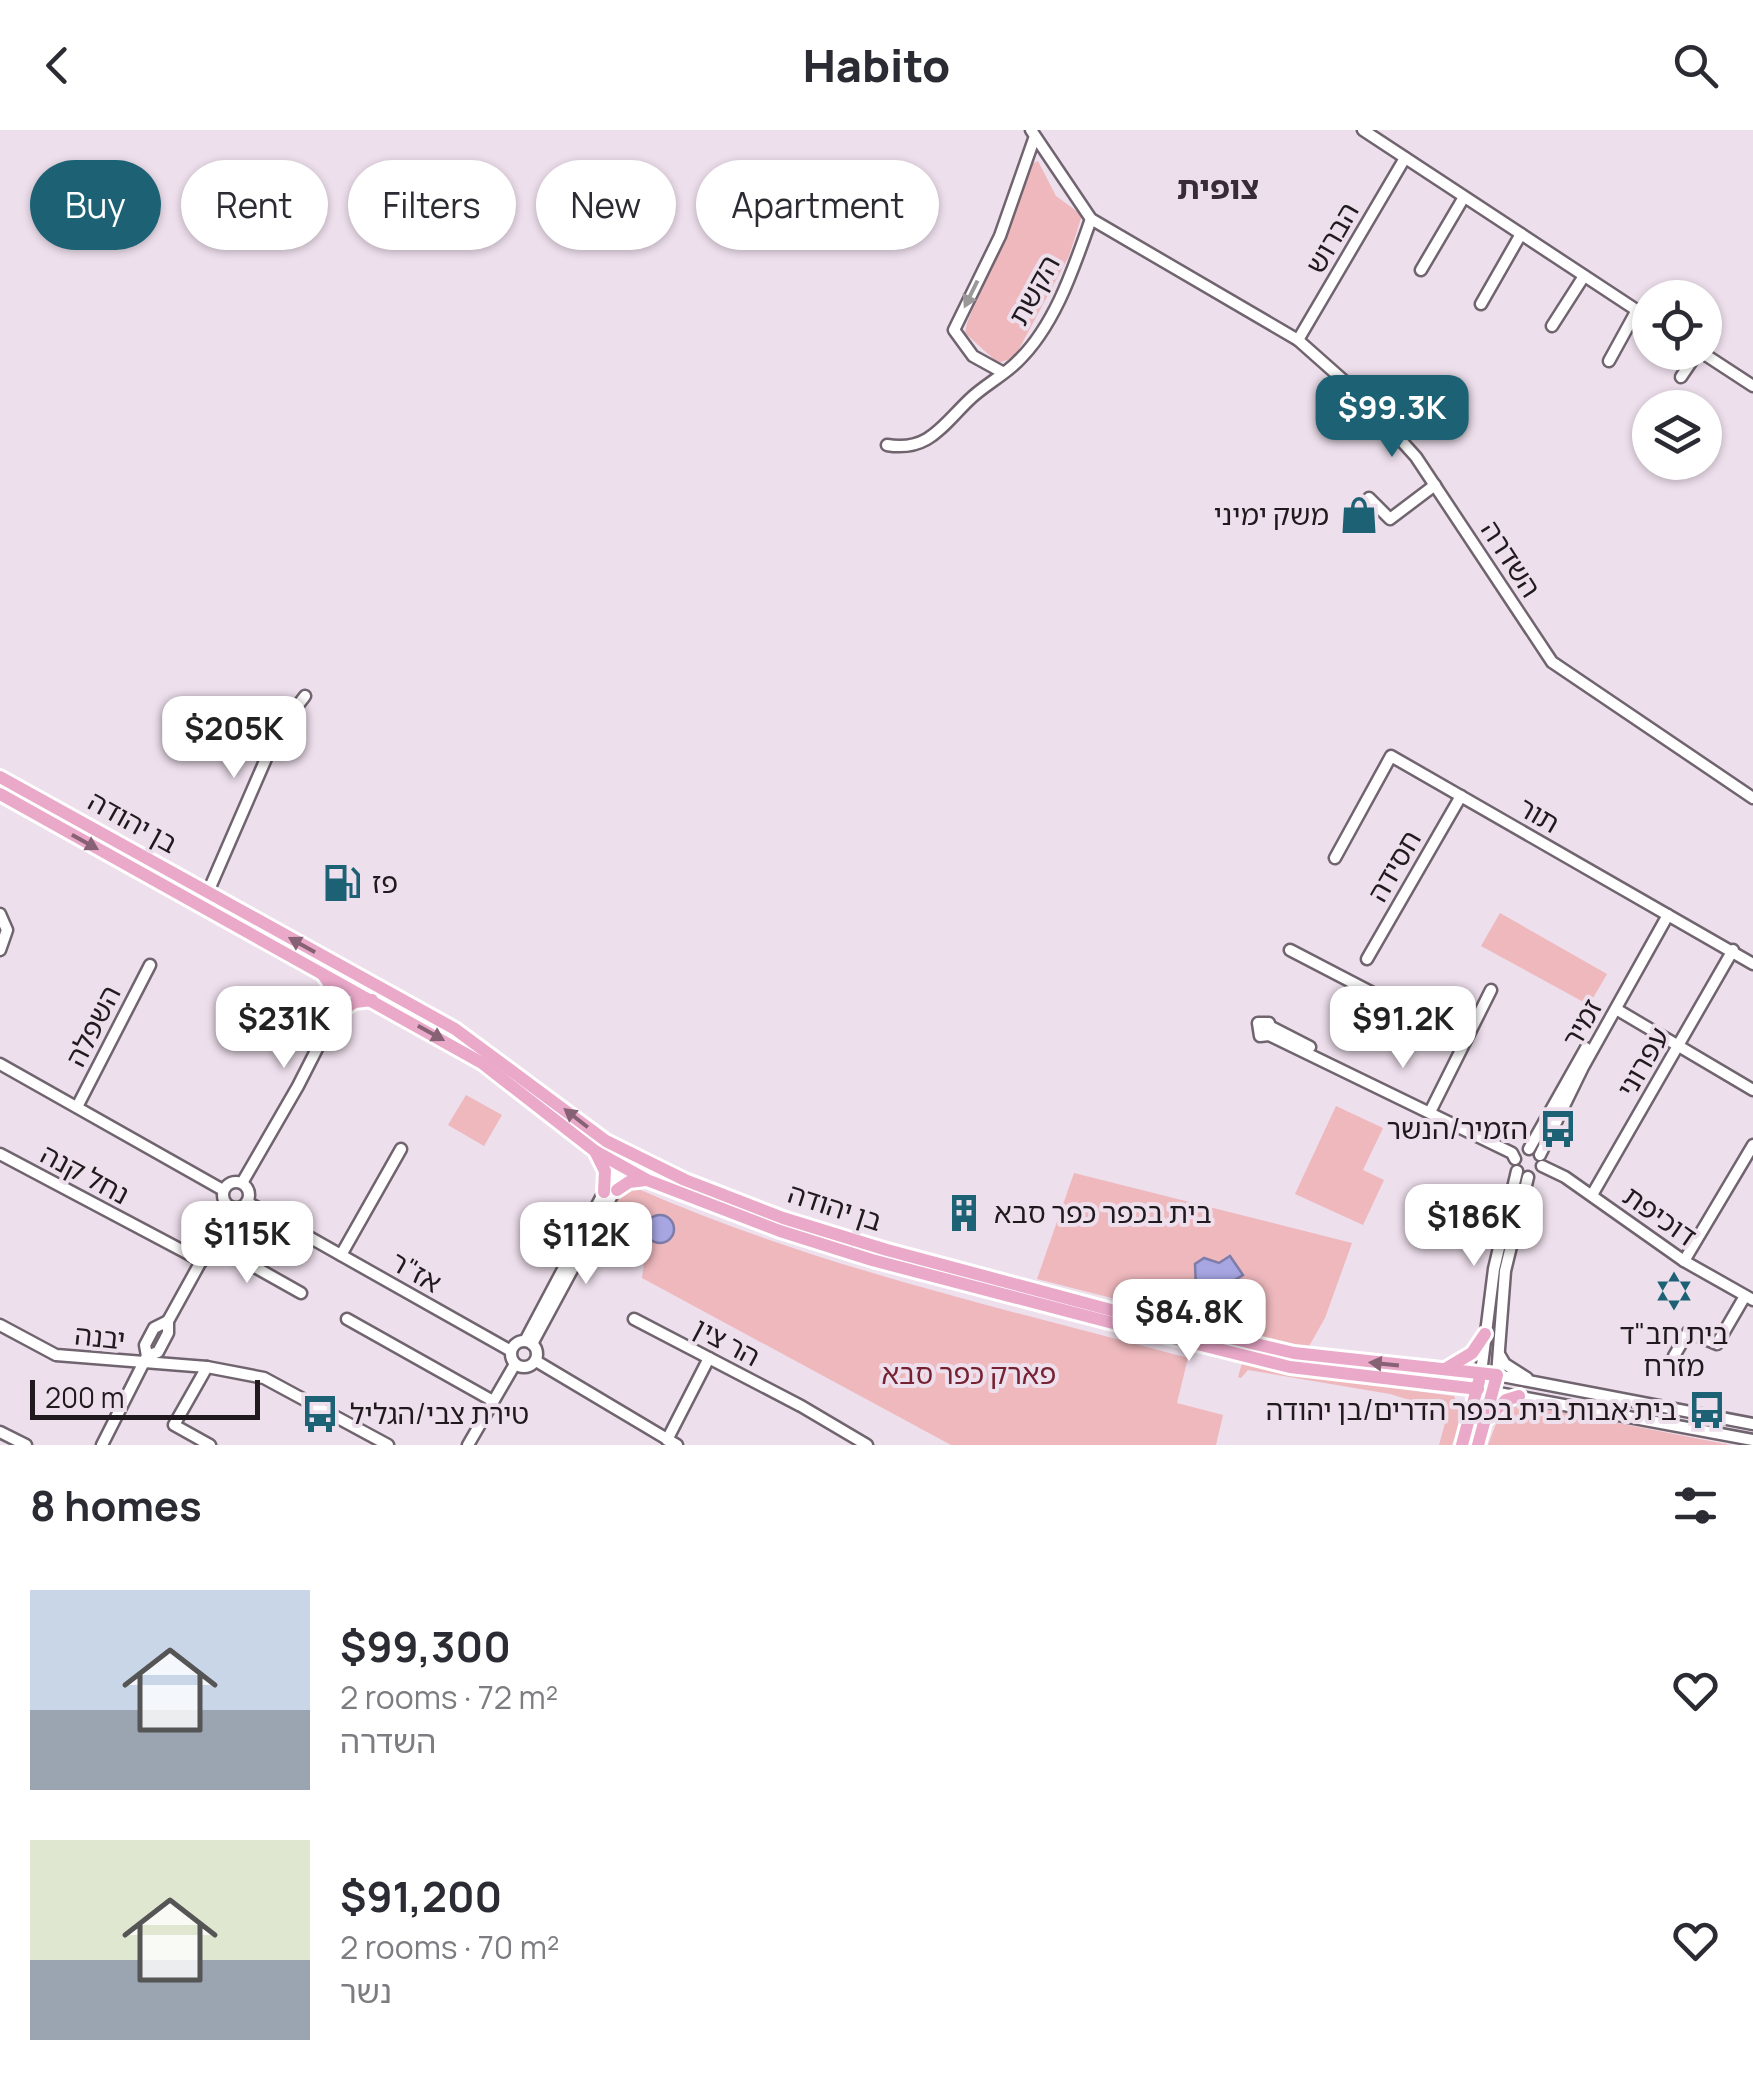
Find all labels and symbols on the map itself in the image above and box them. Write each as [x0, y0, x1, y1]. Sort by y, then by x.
district label: צופית [1177, 165, 1259, 209]
street label: הברוש [1296, 195, 1367, 280]
street label: הקשת [998, 248, 1068, 331]
one-way arrow [963, 279, 980, 308]
pin: $99.3K [1311, 375, 1473, 460]
shop icon: משק ימיני [1338, 494, 1380, 536]
place label: משק ימיני [1214, 495, 1329, 533]
street label: השדרה [1473, 513, 1551, 604]
pin: $205K [164, 696, 304, 781]
street label: בן יהודה [82, 781, 185, 861]
street label: תור [1512, 787, 1567, 841]
street label: חסידה [1357, 823, 1429, 908]
one-way arrow [71, 833, 100, 850]
fuel station icon: פז [321, 862, 363, 904]
place label: פז [372, 863, 398, 901]
one-way arrow [288, 937, 316, 954]
street label: השפלה [56, 978, 129, 1073]
pin: $231K [214, 986, 354, 1071]
pin: $91.2K [1322, 986, 1484, 1071]
street label: זמיר [1552, 991, 1610, 1054]
street label: עפרוני [1607, 1020, 1677, 1103]
one-way arrow [417, 1024, 445, 1042]
bus stop icon: הזמיר/הנשר [1537, 1108, 1579, 1150]
one-way arrow [563, 1109, 589, 1129]
place label: הזמיר/הנשר [1386, 1109, 1528, 1147]
street label: נחל קנה [35, 1134, 136, 1212]
street label: בן יהודה [783, 1173, 887, 1239]
street label: דוכיפת [1616, 1176, 1705, 1254]
pin: $186K [1404, 1184, 1544, 1269]
building icon: בית בכפר כפר סבא [943, 1192, 985, 1234]
place label: בית בכפר כפר סבא [994, 1193, 1212, 1231]
pin: $115K [177, 1201, 317, 1286]
pin: $112K [516, 1202, 656, 1287]
street label: אז"ר [384, 1242, 449, 1301]
synagogue icon: בית חב"ד מזרח [1653, 1270, 1695, 1312]
pin: $84.8K [1108, 1279, 1270, 1364]
street label: הר צין [688, 1308, 767, 1374]
street label: יבנה [73, 1314, 127, 1358]
place label: בית חב"ד מזרח [1619, 1314, 1729, 1384]
park label: פארק כפר סבא [882, 1354, 1056, 1392]
one-way arrow [1367, 1356, 1399, 1372]
scale bar [30, 1375, 260, 1420]
bus stop icon: בית אבות בית בכפר הדרים/בן יהודה [1686, 1389, 1728, 1431]
place label: בית אבות בית בכפר הדרים/בן יהודה [1266, 1390, 1677, 1428]
bus stop icon: טירת צבי/הגליל [299, 1393, 341, 1435]
place label: טירת צבי/הגליל [350, 1394, 529, 1432]

